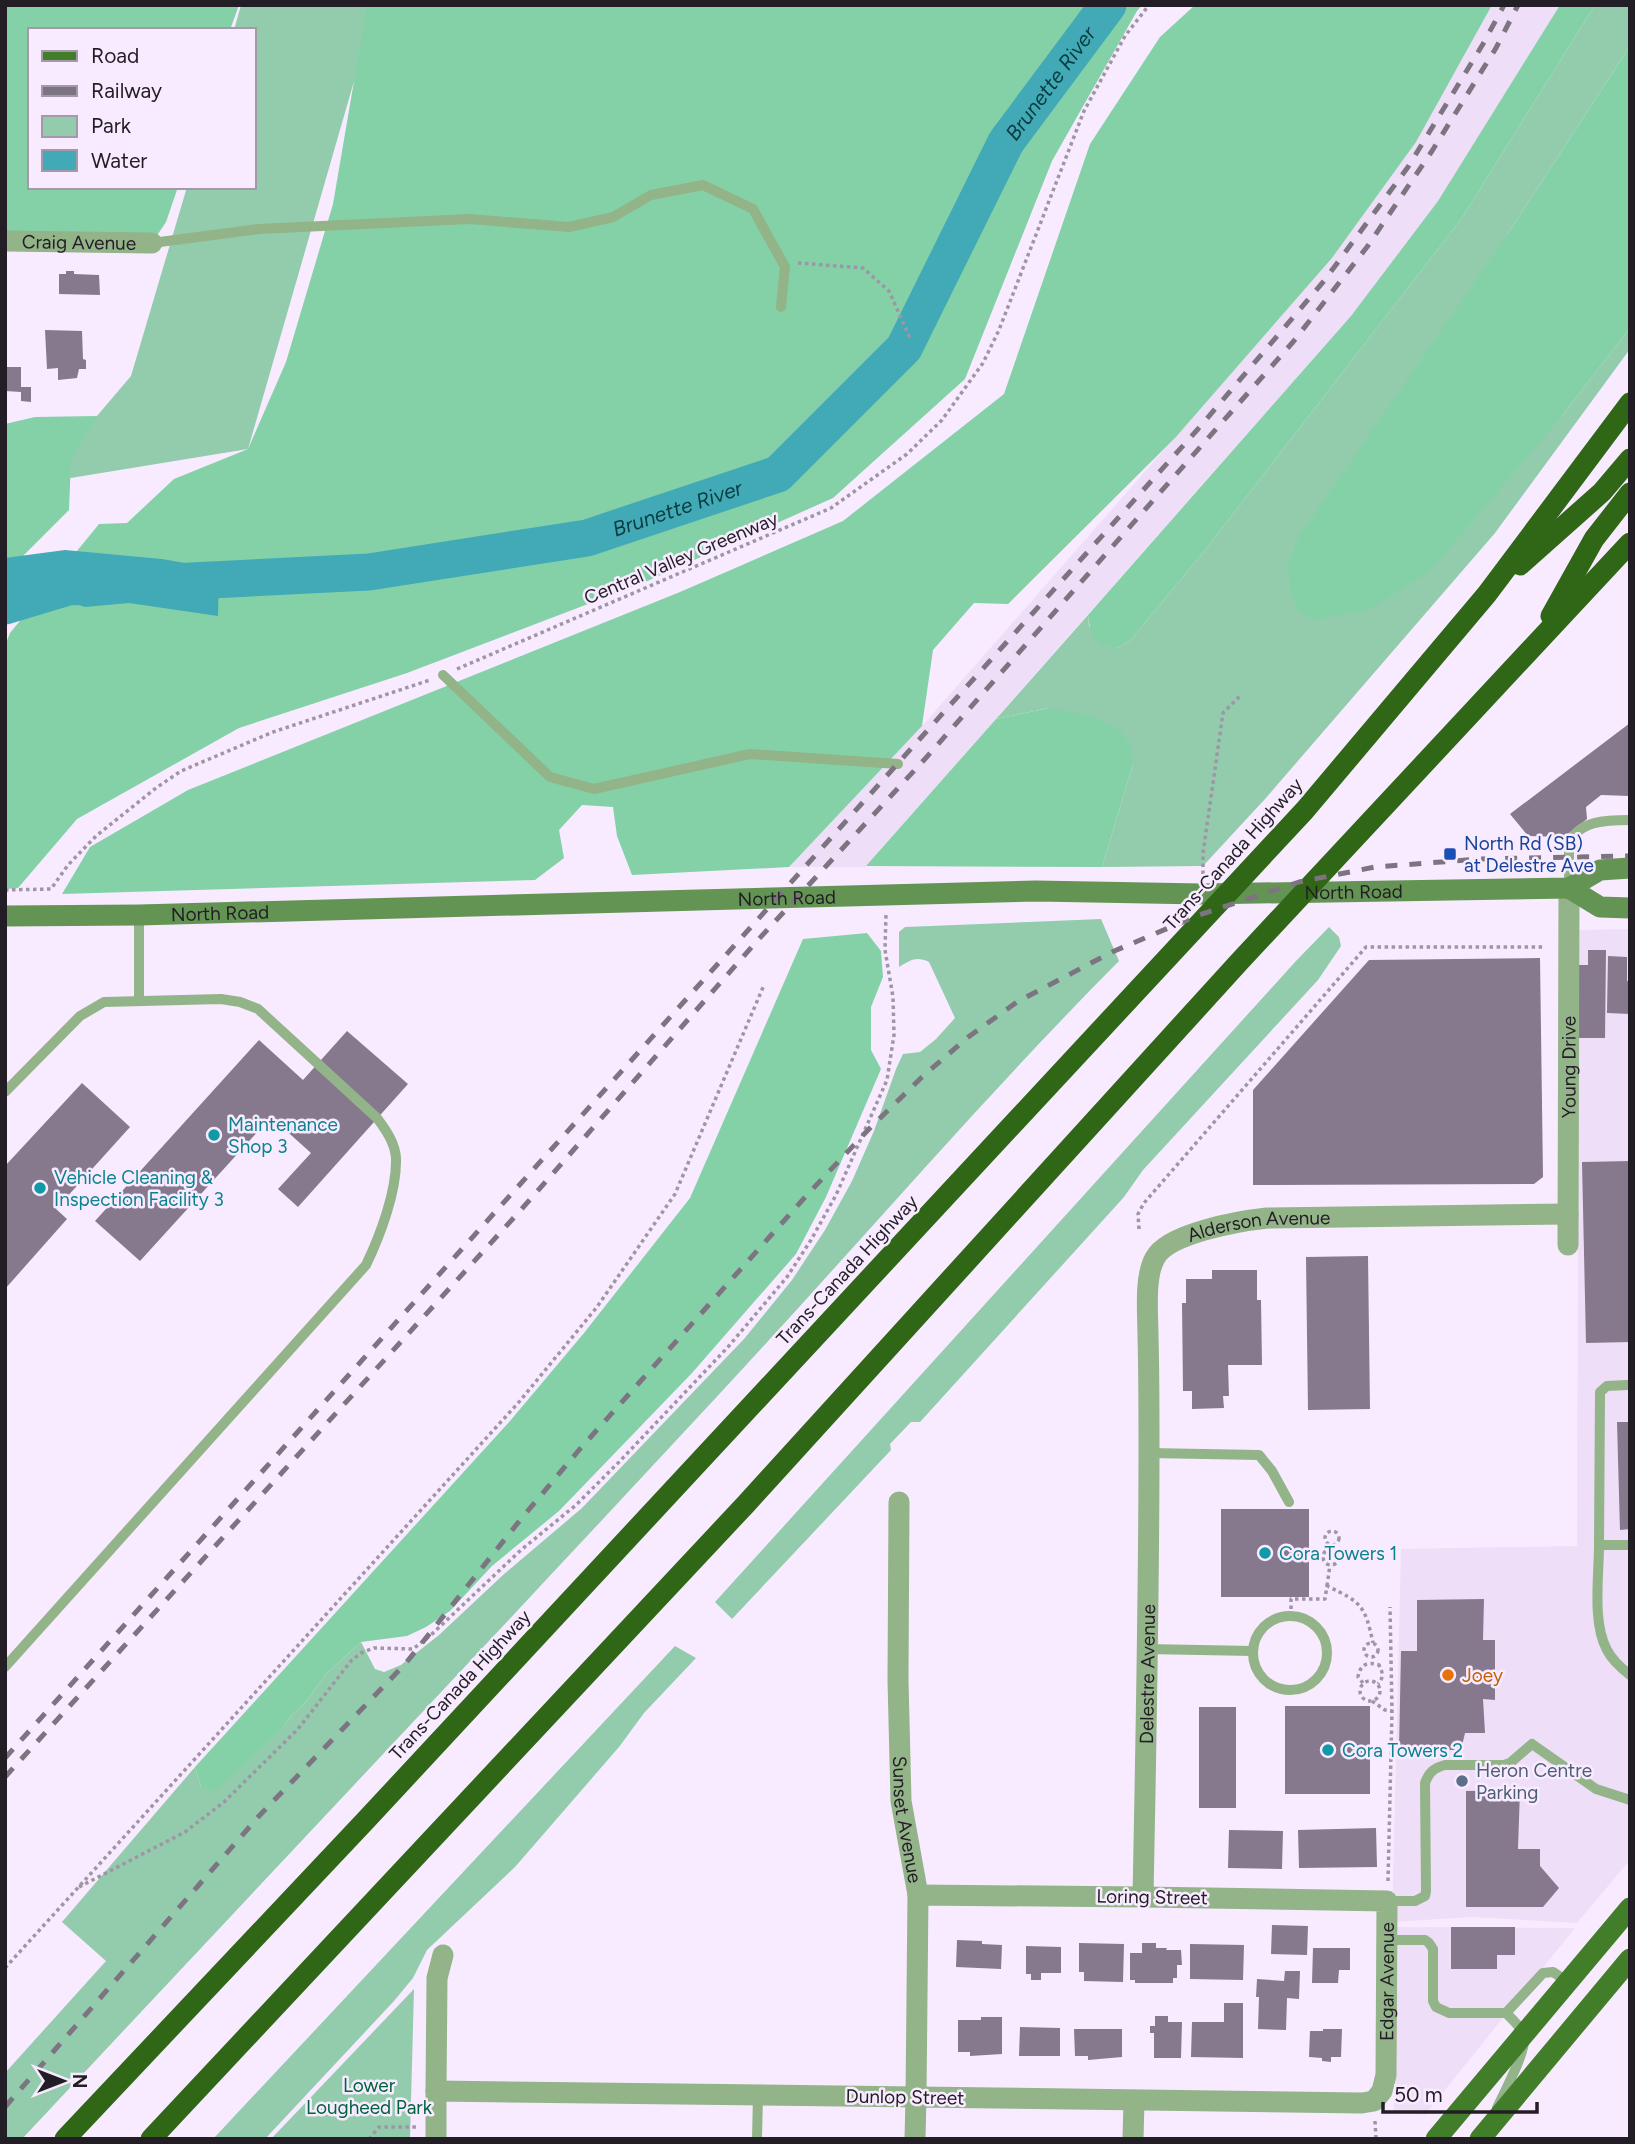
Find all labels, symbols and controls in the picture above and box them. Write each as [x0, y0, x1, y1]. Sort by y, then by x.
water label: Brunette River [1000, 21, 1101, 145]
legend [28, 28, 256, 189]
text: Road [91, 43, 139, 68]
text: Railway [91, 78, 162, 103]
text: Park [91, 113, 132, 138]
text: Water [91, 148, 147, 173]
street label: Craig Avenue [22, 230, 136, 254]
water label: Brunette River [609, 474, 746, 541]
street label: Central Valley Greenway [581, 507, 781, 609]
street label: Trans-Canada Highway [1159, 773, 1307, 935]
place label: North Rd (SB) at Delestre Ave [1464, 832, 1594, 877]
marker: North Rd (SB) at Delestre Ave [1442, 846, 1458, 862]
street label: North Road [1304, 879, 1403, 904]
street label: North Road [737, 885, 836, 910]
street label: North Road [170, 900, 269, 926]
street label: Young Drive [1557, 1016, 1580, 1118]
place label: Maintenance Shop 3 [228, 1113, 338, 1158]
marker: Maintenance Shop 3 [206, 1127, 222, 1143]
place label: Vehicle Cleaning & Inspection Facility 3 [54, 1166, 224, 1211]
marker: Vehicle Cleaning & Inspection Facility 3 [32, 1180, 48, 1196]
street label: Trans-Canada Highway [771, 1190, 923, 1350]
street label: Alderson Avenue [1184, 1206, 1330, 1246]
place label: Cora Towers 1 [1279, 1542, 1397, 1565]
marker: Cora Towers 1 [1257, 1545, 1273, 1561]
street label: Delestre Avenue [1134, 1604, 1160, 1744]
street label: Trans-Canada Highway [384, 1605, 536, 1765]
place label: Joey [1462, 1664, 1503, 1687]
marker: Joey [1440, 1667, 1456, 1683]
place label: Cora Towers 2 [1342, 1739, 1463, 1762]
marker: Cora Towers 2 [1320, 1742, 1336, 1758]
street label: Sunset Avenue [888, 1756, 927, 1885]
place label: Heron Centre Parking [1476, 1759, 1592, 1804]
marker: Heron Centre Parking [1454, 1773, 1470, 1789]
street label: Loring Street [1096, 1885, 1208, 1909]
street label: Edgar Avenue [1375, 1922, 1398, 2041]
north arrow [28, 2046, 98, 2116]
scale bar [1383, 2070, 1537, 2114]
text: N [68, 2074, 91, 2088]
park label: Lower Lougheed Park [306, 2074, 433, 2119]
text: 50 m [1394, 2082, 1443, 2107]
street label: Dunlop Street [846, 2084, 964, 2110]

